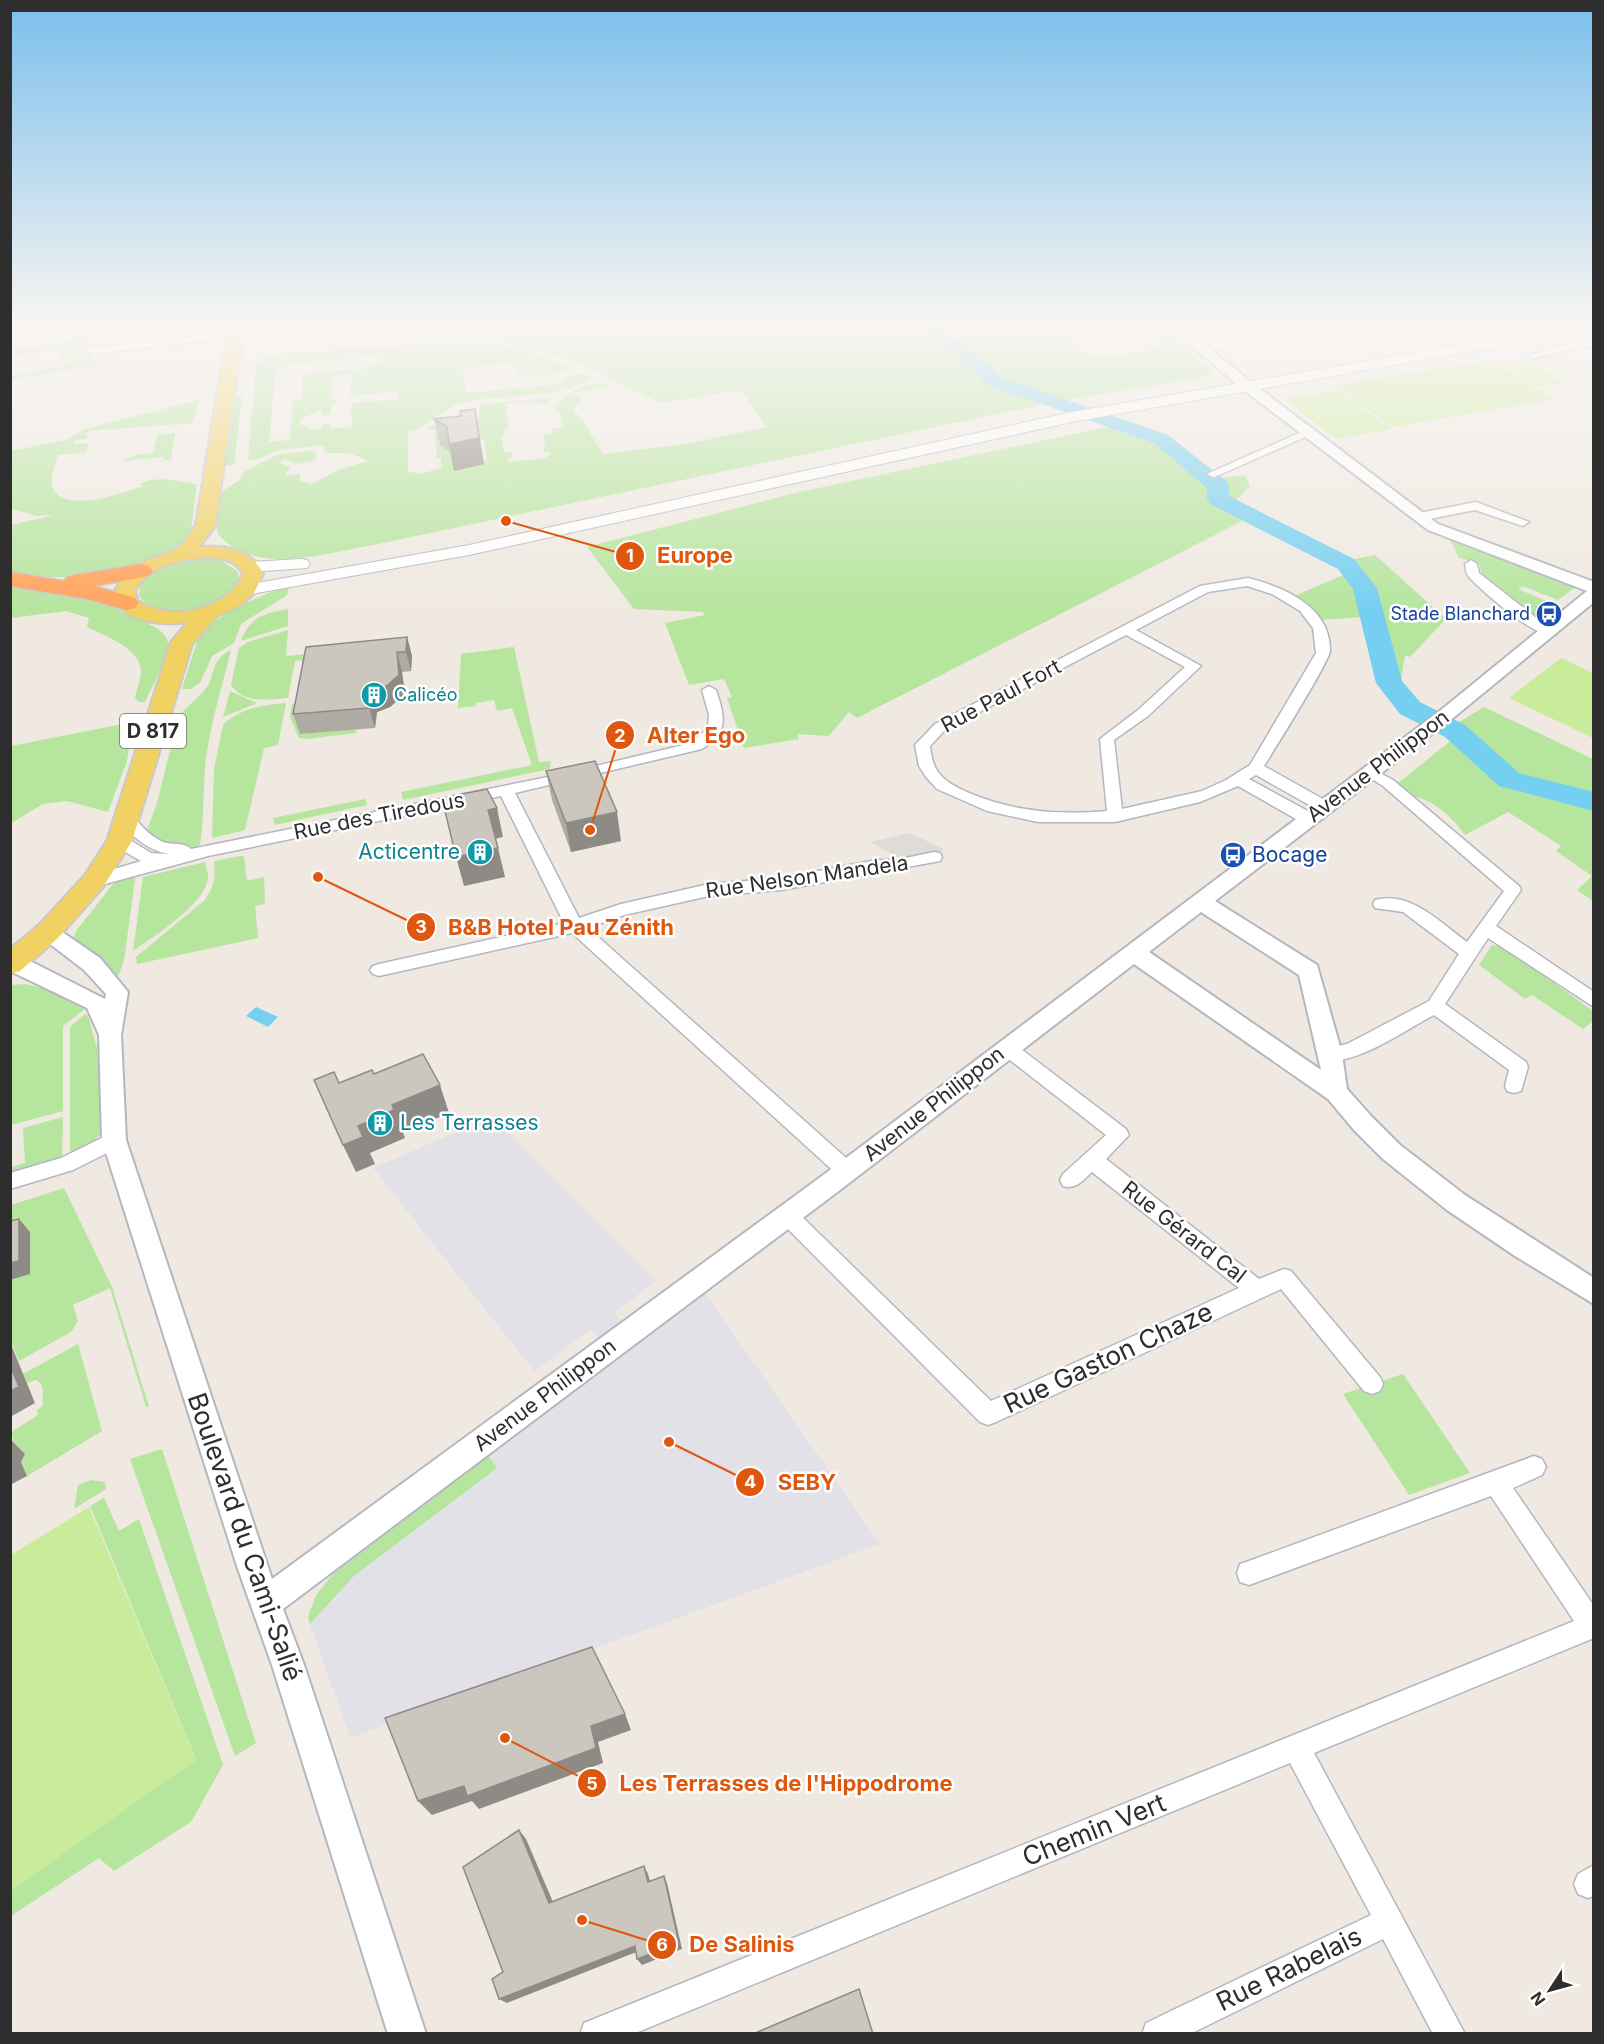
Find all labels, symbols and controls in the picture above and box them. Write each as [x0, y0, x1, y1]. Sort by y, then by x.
callout: Europe [615, 536, 745, 576]
text: Europe [657, 542, 733, 568]
text: 1 [626, 545, 634, 566]
bus stop icon: Stade Blanchard [1534, 599, 1564, 629]
place label: Stade Blanchard [1390, 603, 1530, 624]
street label: Rue Paul Fort [937, 653, 1065, 738]
building icon: Calicéo [359, 680, 389, 710]
place label: Calicéo [394, 684, 458, 705]
street label: Avenue Philippon [1302, 704, 1454, 827]
road number: D 817 [120, 714, 186, 748]
callout: Alter Ego [605, 715, 757, 755]
text: Alter Ego [647, 722, 745, 748]
text: 2 [614, 725, 626, 746]
street label: Rue des Tiredous [291, 787, 466, 844]
building icon: Acticentre [465, 837, 495, 867]
place label: Acticentre [358, 839, 460, 864]
bus stop icon: Bocage [1218, 840, 1248, 870]
place label: Bocage [1252, 842, 1327, 867]
street label: Rue Nelson Mandela [704, 850, 910, 903]
callout: B&B Hotel Pau Zénith [406, 907, 686, 947]
text: B&B Hotel Pau Zénith [448, 914, 674, 940]
text: 3 [415, 916, 427, 937]
street label: Avenue Philippon [858, 1041, 1009, 1166]
building icon: Les Terrasses [365, 1108, 395, 1138]
place label: Les Terrasses [400, 1110, 539, 1135]
street label: Rue Gérard Cal [1117, 1176, 1251, 1288]
street label: Rue Gaston Chaze [998, 1296, 1217, 1420]
street label: Avenue Philippon [469, 1333, 621, 1456]
street label: Boulevard du Cami-Salié [182, 1389, 309, 1685]
callout: SEBY [735, 1462, 848, 1502]
text: SEBY [778, 1469, 836, 1495]
text: 4 [744, 1471, 756, 1492]
callout: Les Terrasses de l'Hippodrome [577, 1763, 964, 1803]
text: Les Terrasses de l'Hippodrome [619, 1770, 953, 1796]
text: 5 [586, 1773, 598, 1794]
street label: Chemin Vert [1018, 1787, 1170, 1872]
street label: Rue Rabelais [1211, 1920, 1366, 2017]
callout: De Salinis [647, 1925, 806, 1965]
text: De Salinis [689, 1931, 795, 1957]
text: 6 [656, 1934, 668, 1955]
north arrow [1520, 1960, 1580, 2020]
text: N [1526, 1988, 1550, 2010]

